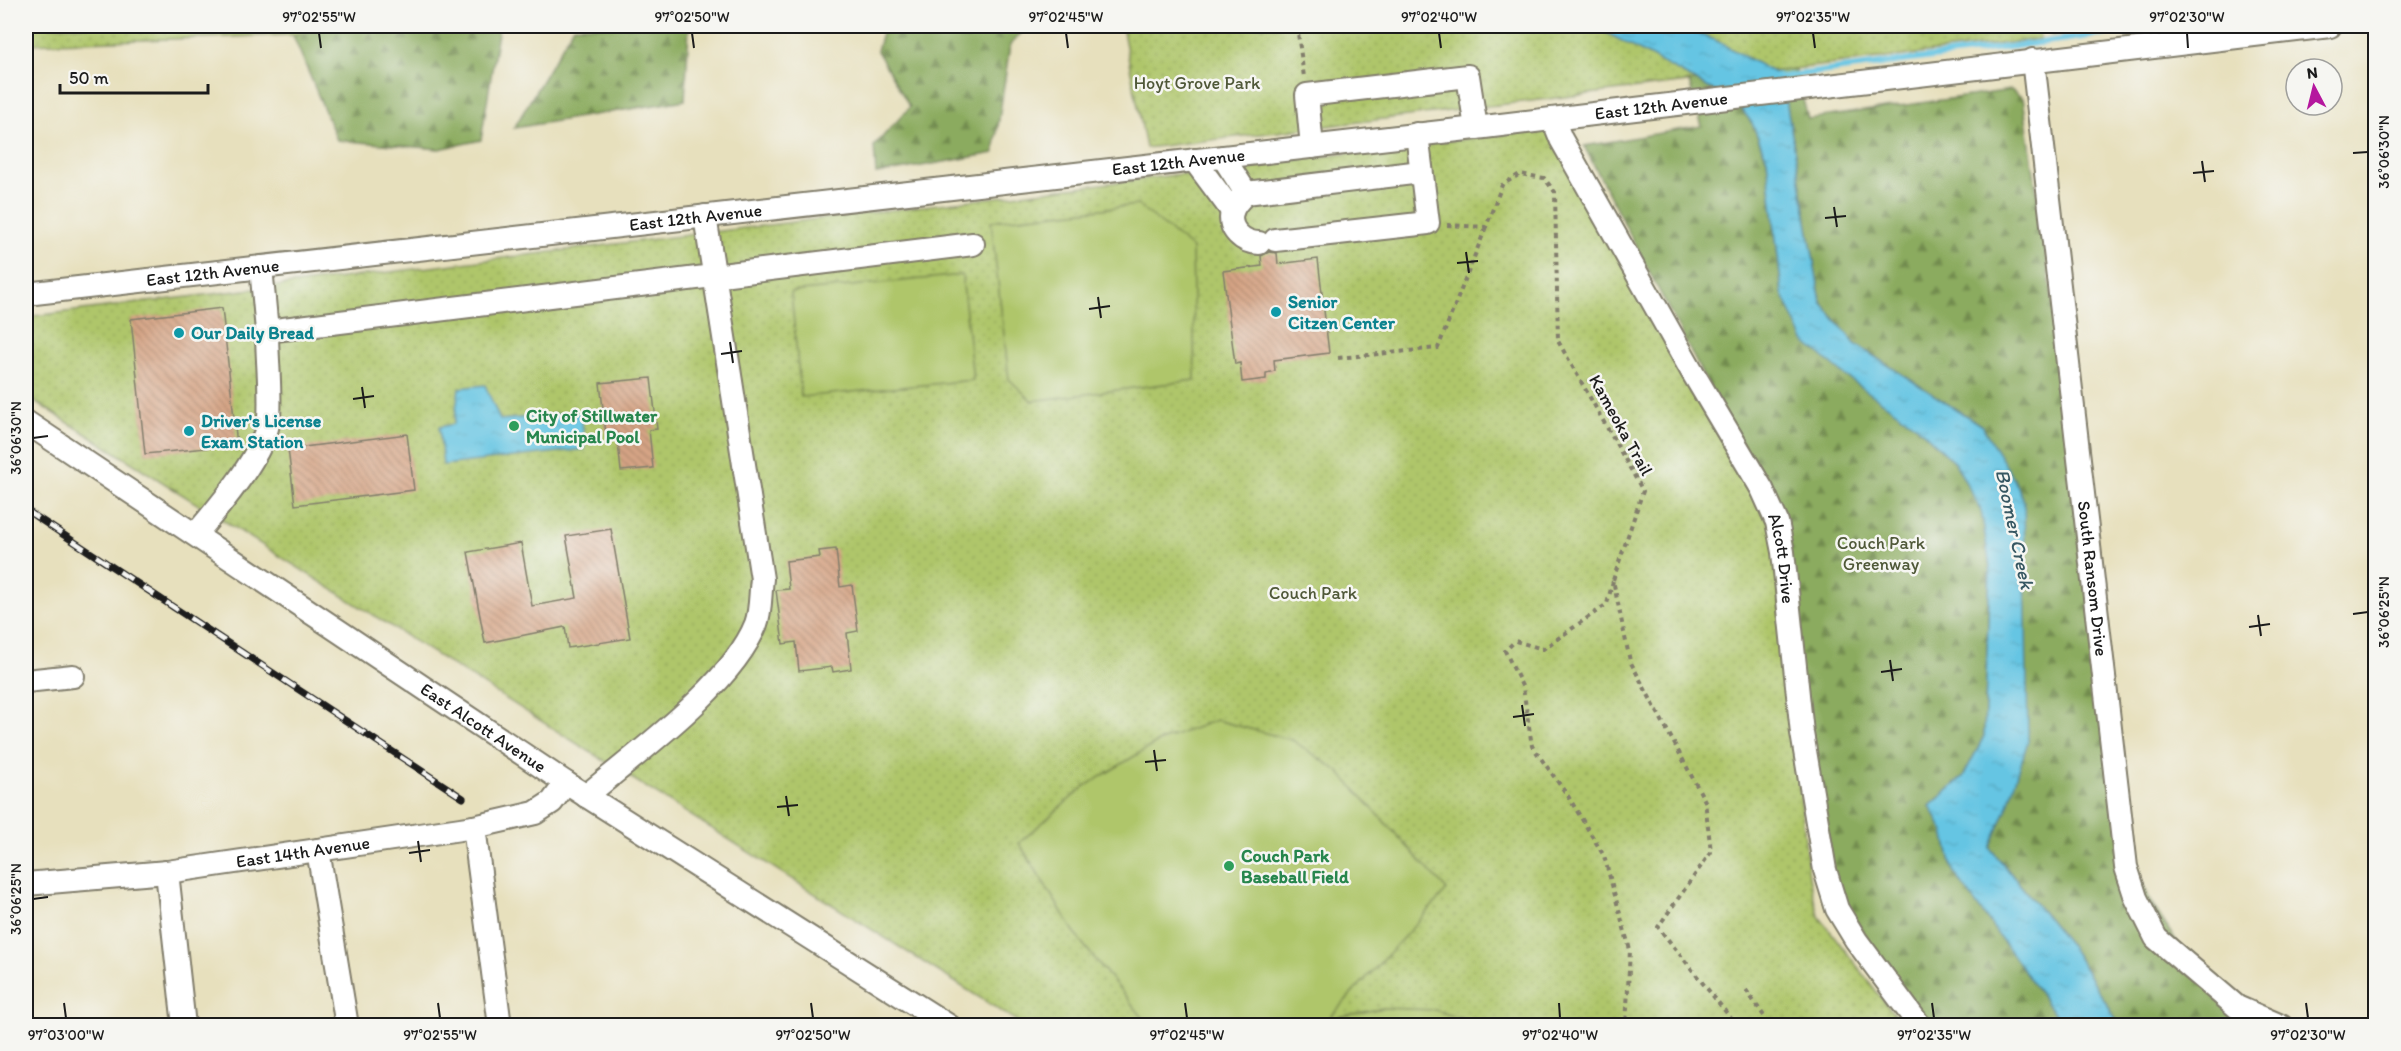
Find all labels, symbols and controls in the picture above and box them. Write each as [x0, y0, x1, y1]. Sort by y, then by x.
text: 97°02'55"W [282, 8, 356, 26]
text: 97°02'50"W [654, 8, 730, 26]
text: 97°02'45"W [1029, 8, 1104, 26]
text: 97°02'40"W [1401, 8, 1477, 26]
text: 97°02'35"W [1776, 8, 1850, 26]
text: 97°02'30"W [2149, 8, 2225, 26]
scale bar [60, 57, 208, 95]
north arrow [2284, 57, 2344, 117]
text: N [2306, 63, 2319, 83]
text: 50 m [69, 67, 109, 89]
park label: Hoyt Grove Park [1134, 72, 1261, 94]
street label: East 12th Avenue [1594, 87, 1729, 125]
text: 36°06'30"N [2375, 115, 2393, 189]
street label: East 12th Avenue [1111, 144, 1246, 181]
street label: East 12th Avenue [628, 199, 763, 236]
street label: East 12th Avenue [145, 254, 280, 291]
place label: Senior Citzen Center [1288, 291, 1396, 334]
marker: Senior Citzen Center [1269, 305, 1283, 319]
place label: Our Daily Bread [191, 322, 314, 344]
marker: Our Daily Bread [172, 326, 186, 340]
street label: Kameoka Trail [1584, 371, 1658, 479]
text: 36°06'30"N [7, 401, 25, 475]
place label: City of Stillwater Municipal Pool [526, 405, 658, 448]
place label: Driver's License Exam Station [201, 410, 322, 453]
marker: City of Stillwater Municipal Pool [507, 419, 521, 433]
marker: Driver's License Exam Station [182, 424, 196, 438]
water label: Boomer Creek [1991, 467, 2040, 593]
street label: South Ransom Drive [2073, 500, 2113, 658]
street label: Alcott Drive [1763, 509, 1799, 605]
park label: Couch Park Greenway [1837, 532, 1926, 575]
text: 36°06'25"N [2375, 576, 2393, 648]
park label: Couch Park [1269, 582, 1358, 604]
street label: East Alcott Avenue [416, 678, 550, 778]
street label: East 14th Avenue [235, 831, 371, 873]
place label: Couch Park Baseball Field [1241, 845, 1349, 888]
marker: Couch Park Baseball Field [1222, 859, 1236, 873]
text: 36°06'25"N [7, 863, 25, 935]
text: 97°03'00"W [28, 1026, 105, 1044]
text: 97°02'55"W [403, 1026, 477, 1044]
text: 97°02'50"W [775, 1026, 851, 1044]
text: 97°02'45"W [1150, 1026, 1225, 1044]
text: 97°02'40"W [1522, 1026, 1598, 1044]
text: 97°02'35"W [1897, 1026, 1971, 1044]
text: 97°02'30"W [2270, 1026, 2346, 1044]

